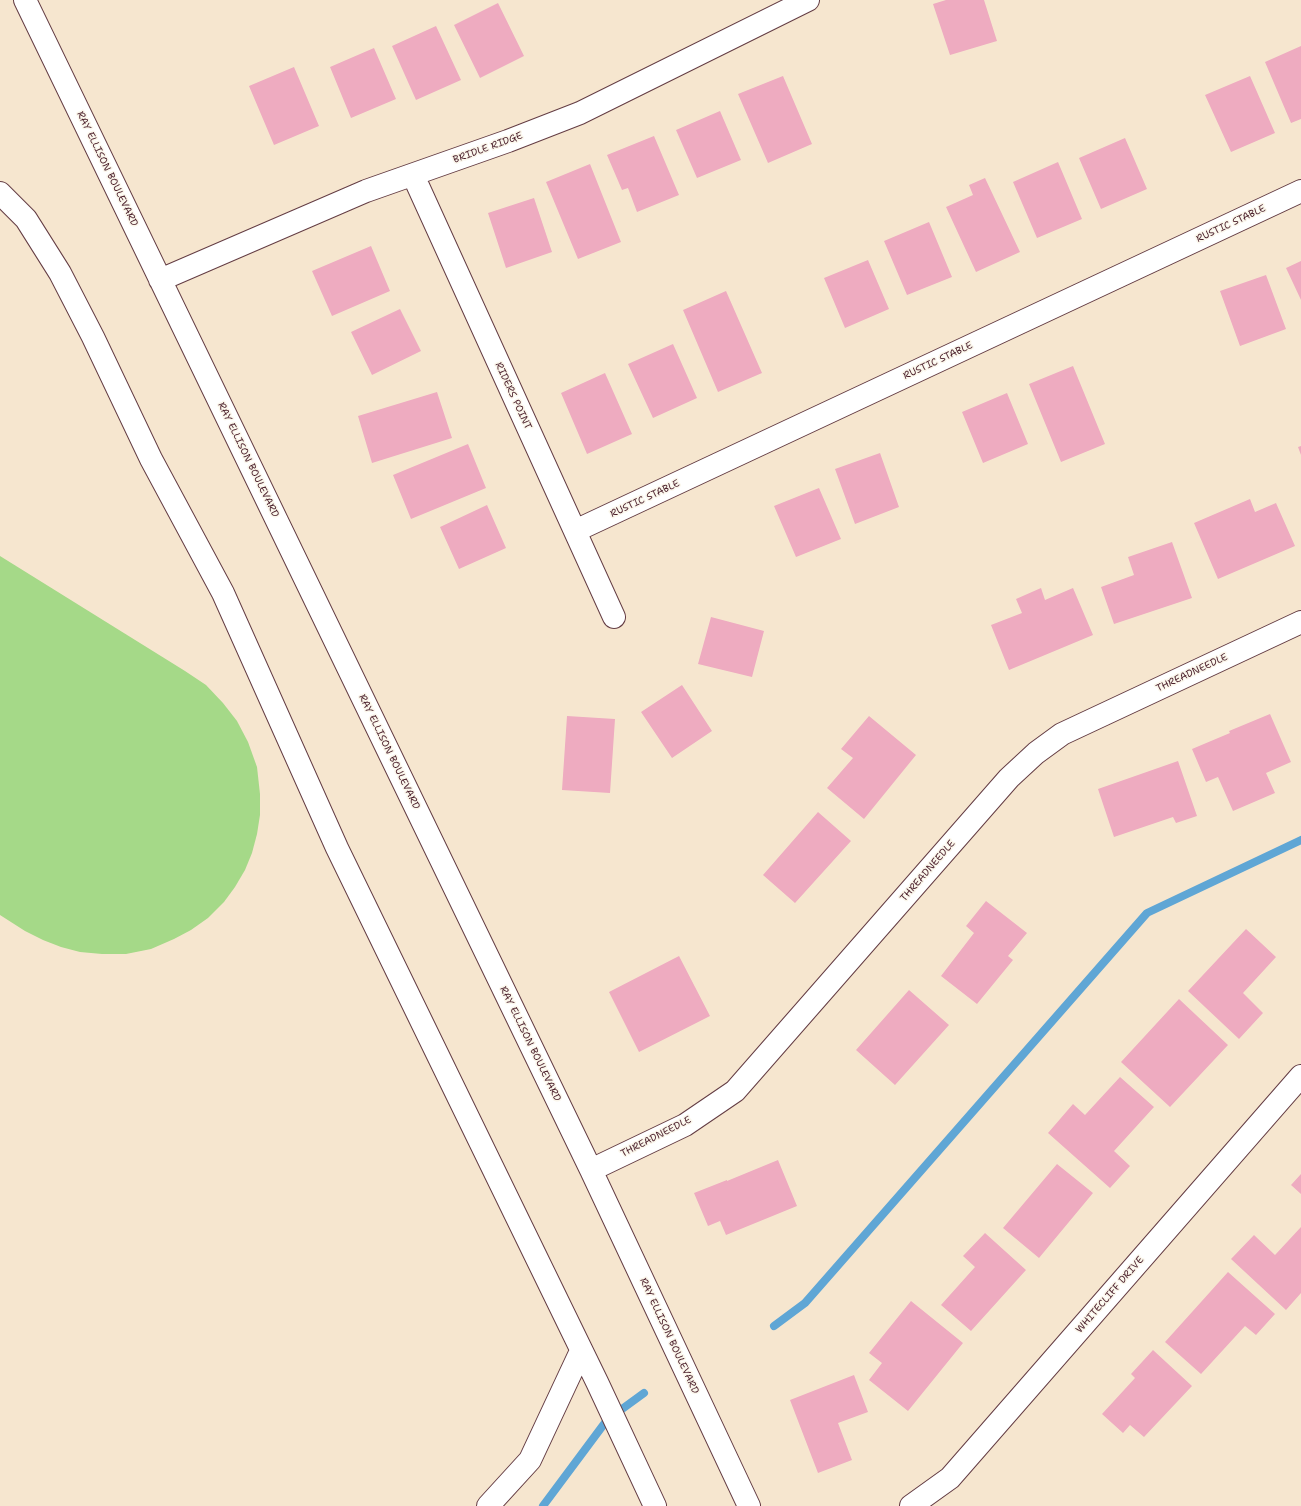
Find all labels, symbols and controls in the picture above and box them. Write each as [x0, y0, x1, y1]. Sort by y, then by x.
street label: RAY ELLISON BOULEVARD [74, 109, 140, 229]
street label: BRIDLE RIDGE [452, 130, 524, 166]
street label: RUSTIC STABLE [1194, 203, 1268, 245]
street label: RUSTIC STABLE [901, 340, 975, 382]
street label: RIDERS POINT [492, 360, 534, 432]
street label: RAY ELLISON BOULEVARD [215, 400, 281, 520]
street label: RUSTIC STABLE [608, 478, 682, 520]
street label: THREADNEEDLE [1154, 651, 1230, 695]
street label: RAY ELLISON BOULEVARD [356, 692, 422, 812]
street label: THREADNEEDLE [898, 838, 958, 904]
street label: RAY ELLISON BOULEVARD [497, 984, 563, 1104]
street label: THREADNEEDLE [619, 1114, 693, 1160]
street label: WHITECLIFF DRIVE [1073, 1254, 1147, 1336]
street label: RAY ELLISON BOULEVARD [637, 1276, 701, 1396]

